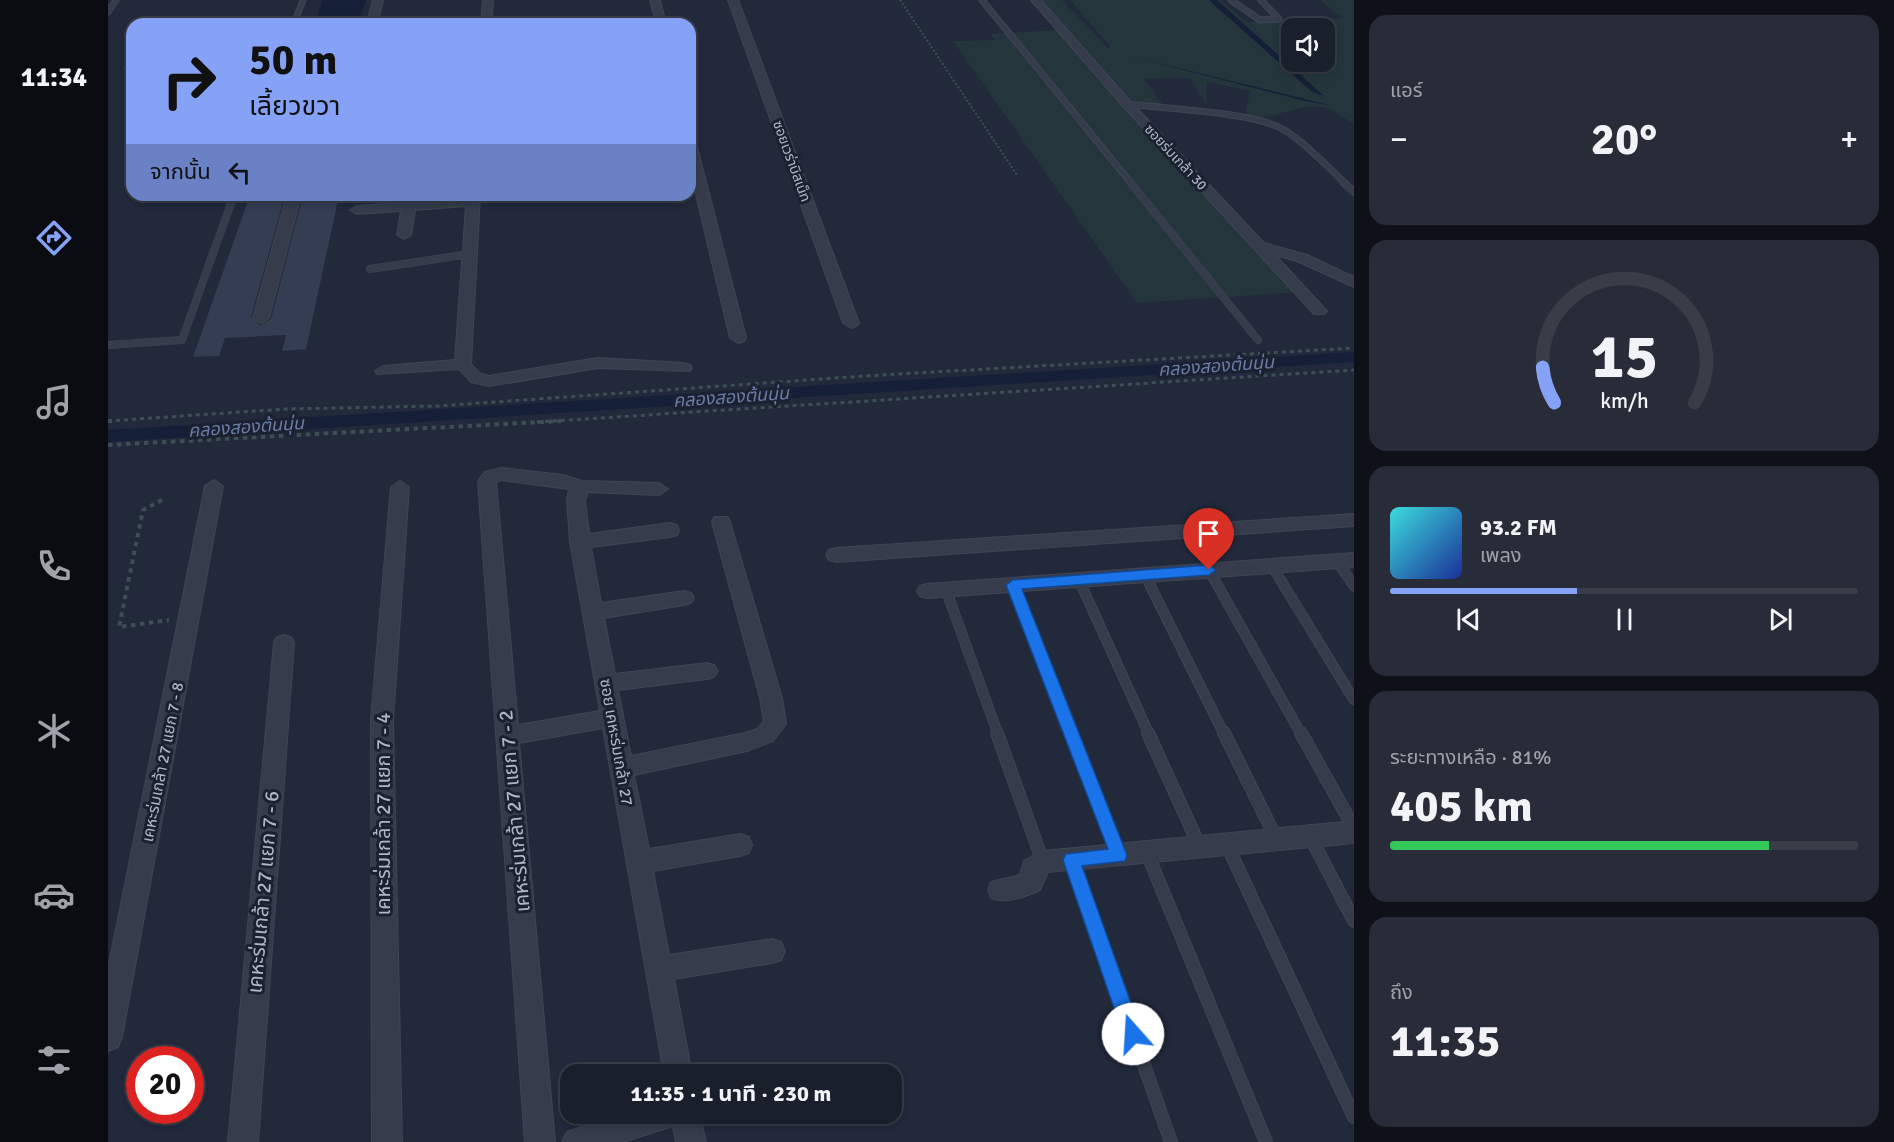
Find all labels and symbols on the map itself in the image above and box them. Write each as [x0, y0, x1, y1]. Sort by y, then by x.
street label: ซอยเวร่าบิสเน็ท [769, 118, 814, 204]
street label: ซอยร่มเกล้า 30 [1141, 121, 1210, 194]
water label: คลองสองต้นนุ่น [1157, 351, 1276, 381]
water label: คลองสองต้นนุ่น [672, 382, 791, 412]
water label: คลองสองต้นนุ่น [187, 412, 306, 442]
pin [1183, 508, 1234, 570]
street label: ซอย เคหะร่มเกล้า 27 [595, 677, 637, 807]
street label: เคหะร่มเกล้า 27 แยก 7 - 8 [138, 681, 188, 844]
street label: เคหะร่มเกล้า 27 แยก 7 - 2 [493, 709, 536, 913]
street label: เคหะร่มเกล้า 27 แยก 7 - 4 [371, 712, 396, 915]
street label: เคหะร่มเกล้า 27 แยก 7 - 6 [242, 790, 285, 994]
position arrow [1101, 1002, 1165, 1066]
speed limit sign: 20 [126, 1046, 204, 1124]

